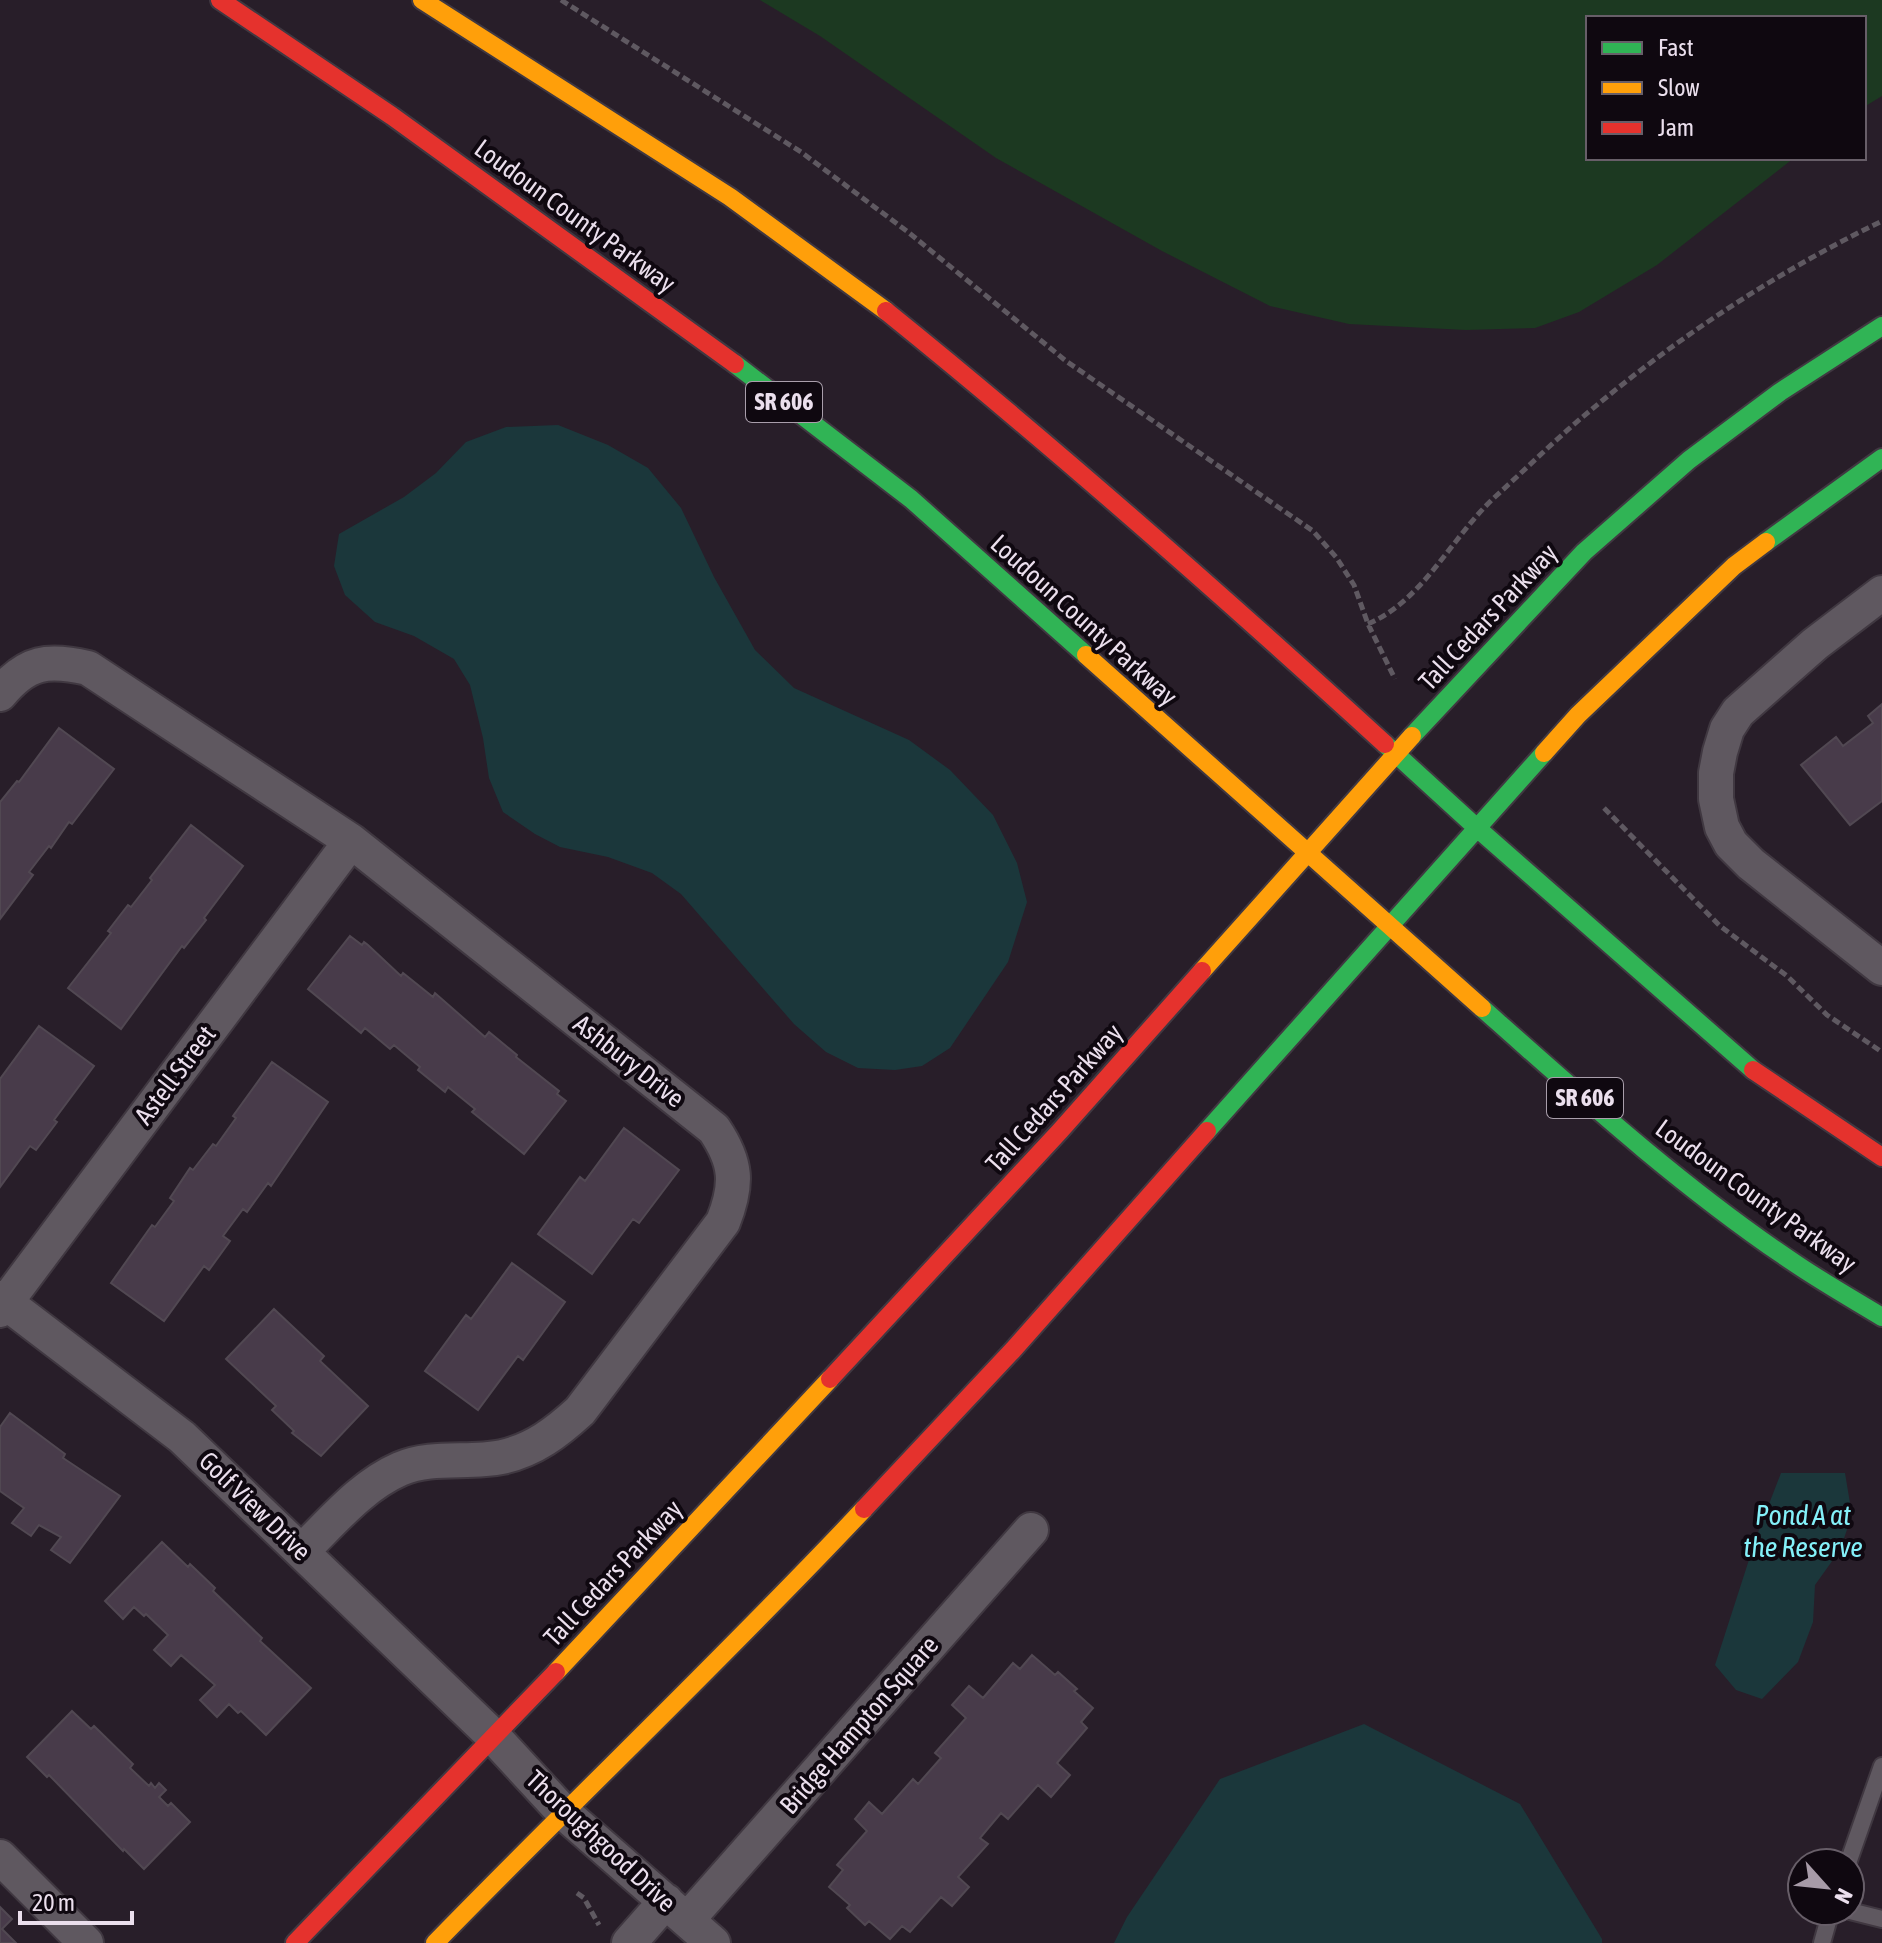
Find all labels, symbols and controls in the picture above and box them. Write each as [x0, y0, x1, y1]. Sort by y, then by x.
legend [1586, 16, 1866, 160]
text: Fast [1658, 34, 1694, 61]
text: Slow [1658, 74, 1700, 101]
text: Jam [1658, 114, 1694, 141]
street label: Loudoun County Parkway [469, 133, 681, 299]
road number: SR 606 [746, 382, 822, 422]
street label: Loudoun County Parkway [985, 528, 1184, 712]
street label: Tall Cedars Parkway [1413, 538, 1564, 696]
street label: Ashbury Drive [568, 1009, 690, 1113]
street label: Tall Cedars Parkway [980, 1018, 1128, 1178]
street label: Astell Street [128, 1020, 222, 1130]
road number: SR 606 [1547, 1078, 1623, 1118]
street label: Loudoun County Parkway [1650, 1113, 1862, 1279]
street label: Golf View Drive [193, 1445, 317, 1567]
street label: Tall Cedars Parkway [538, 1494, 689, 1652]
water label: Pond A at the Reserve [1743, 1499, 1863, 1563]
street label: Bridge Hampton Square [774, 1630, 944, 1820]
street label: Thoroughgood Drive [520, 1764, 682, 1918]
north arrow [1786, 1847, 1866, 1927]
scale bar [20, 1875, 132, 1925]
text: N [1829, 1884, 1858, 1908]
text: 20 m [32, 1889, 75, 1916]

